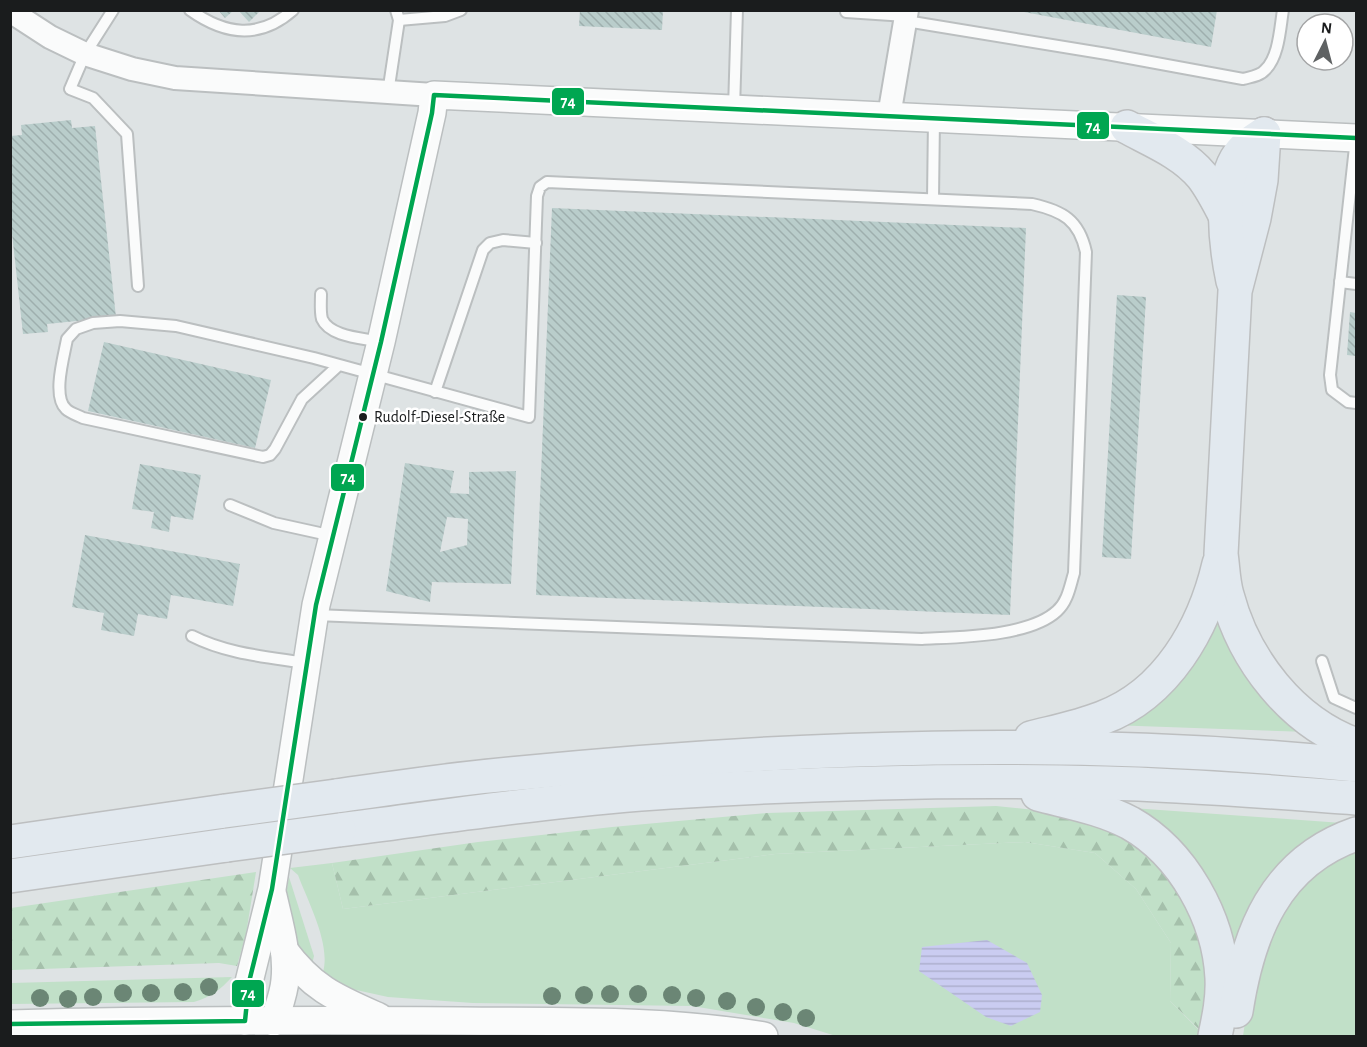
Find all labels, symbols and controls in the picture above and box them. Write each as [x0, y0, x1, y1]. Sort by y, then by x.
north arrow [1295, 12, 1355, 72]
text: N [1320, 20, 1333, 37]
line badge: 74 [551, 87, 585, 116]
text: 74 [561, 94, 575, 110]
line badge: 74 [1076, 111, 1110, 140]
text: 74 [1086, 119, 1100, 135]
place label: Rudolf-Diesel-Straße [374, 409, 505, 425]
marker: Rudolf-Diesel-Straße [357, 411, 369, 423]
line badge: 74 [330, 463, 365, 492]
text: 74 [341, 470, 355, 486]
line badge: 74 [231, 979, 265, 1008]
text: 74 [241, 986, 255, 1002]

